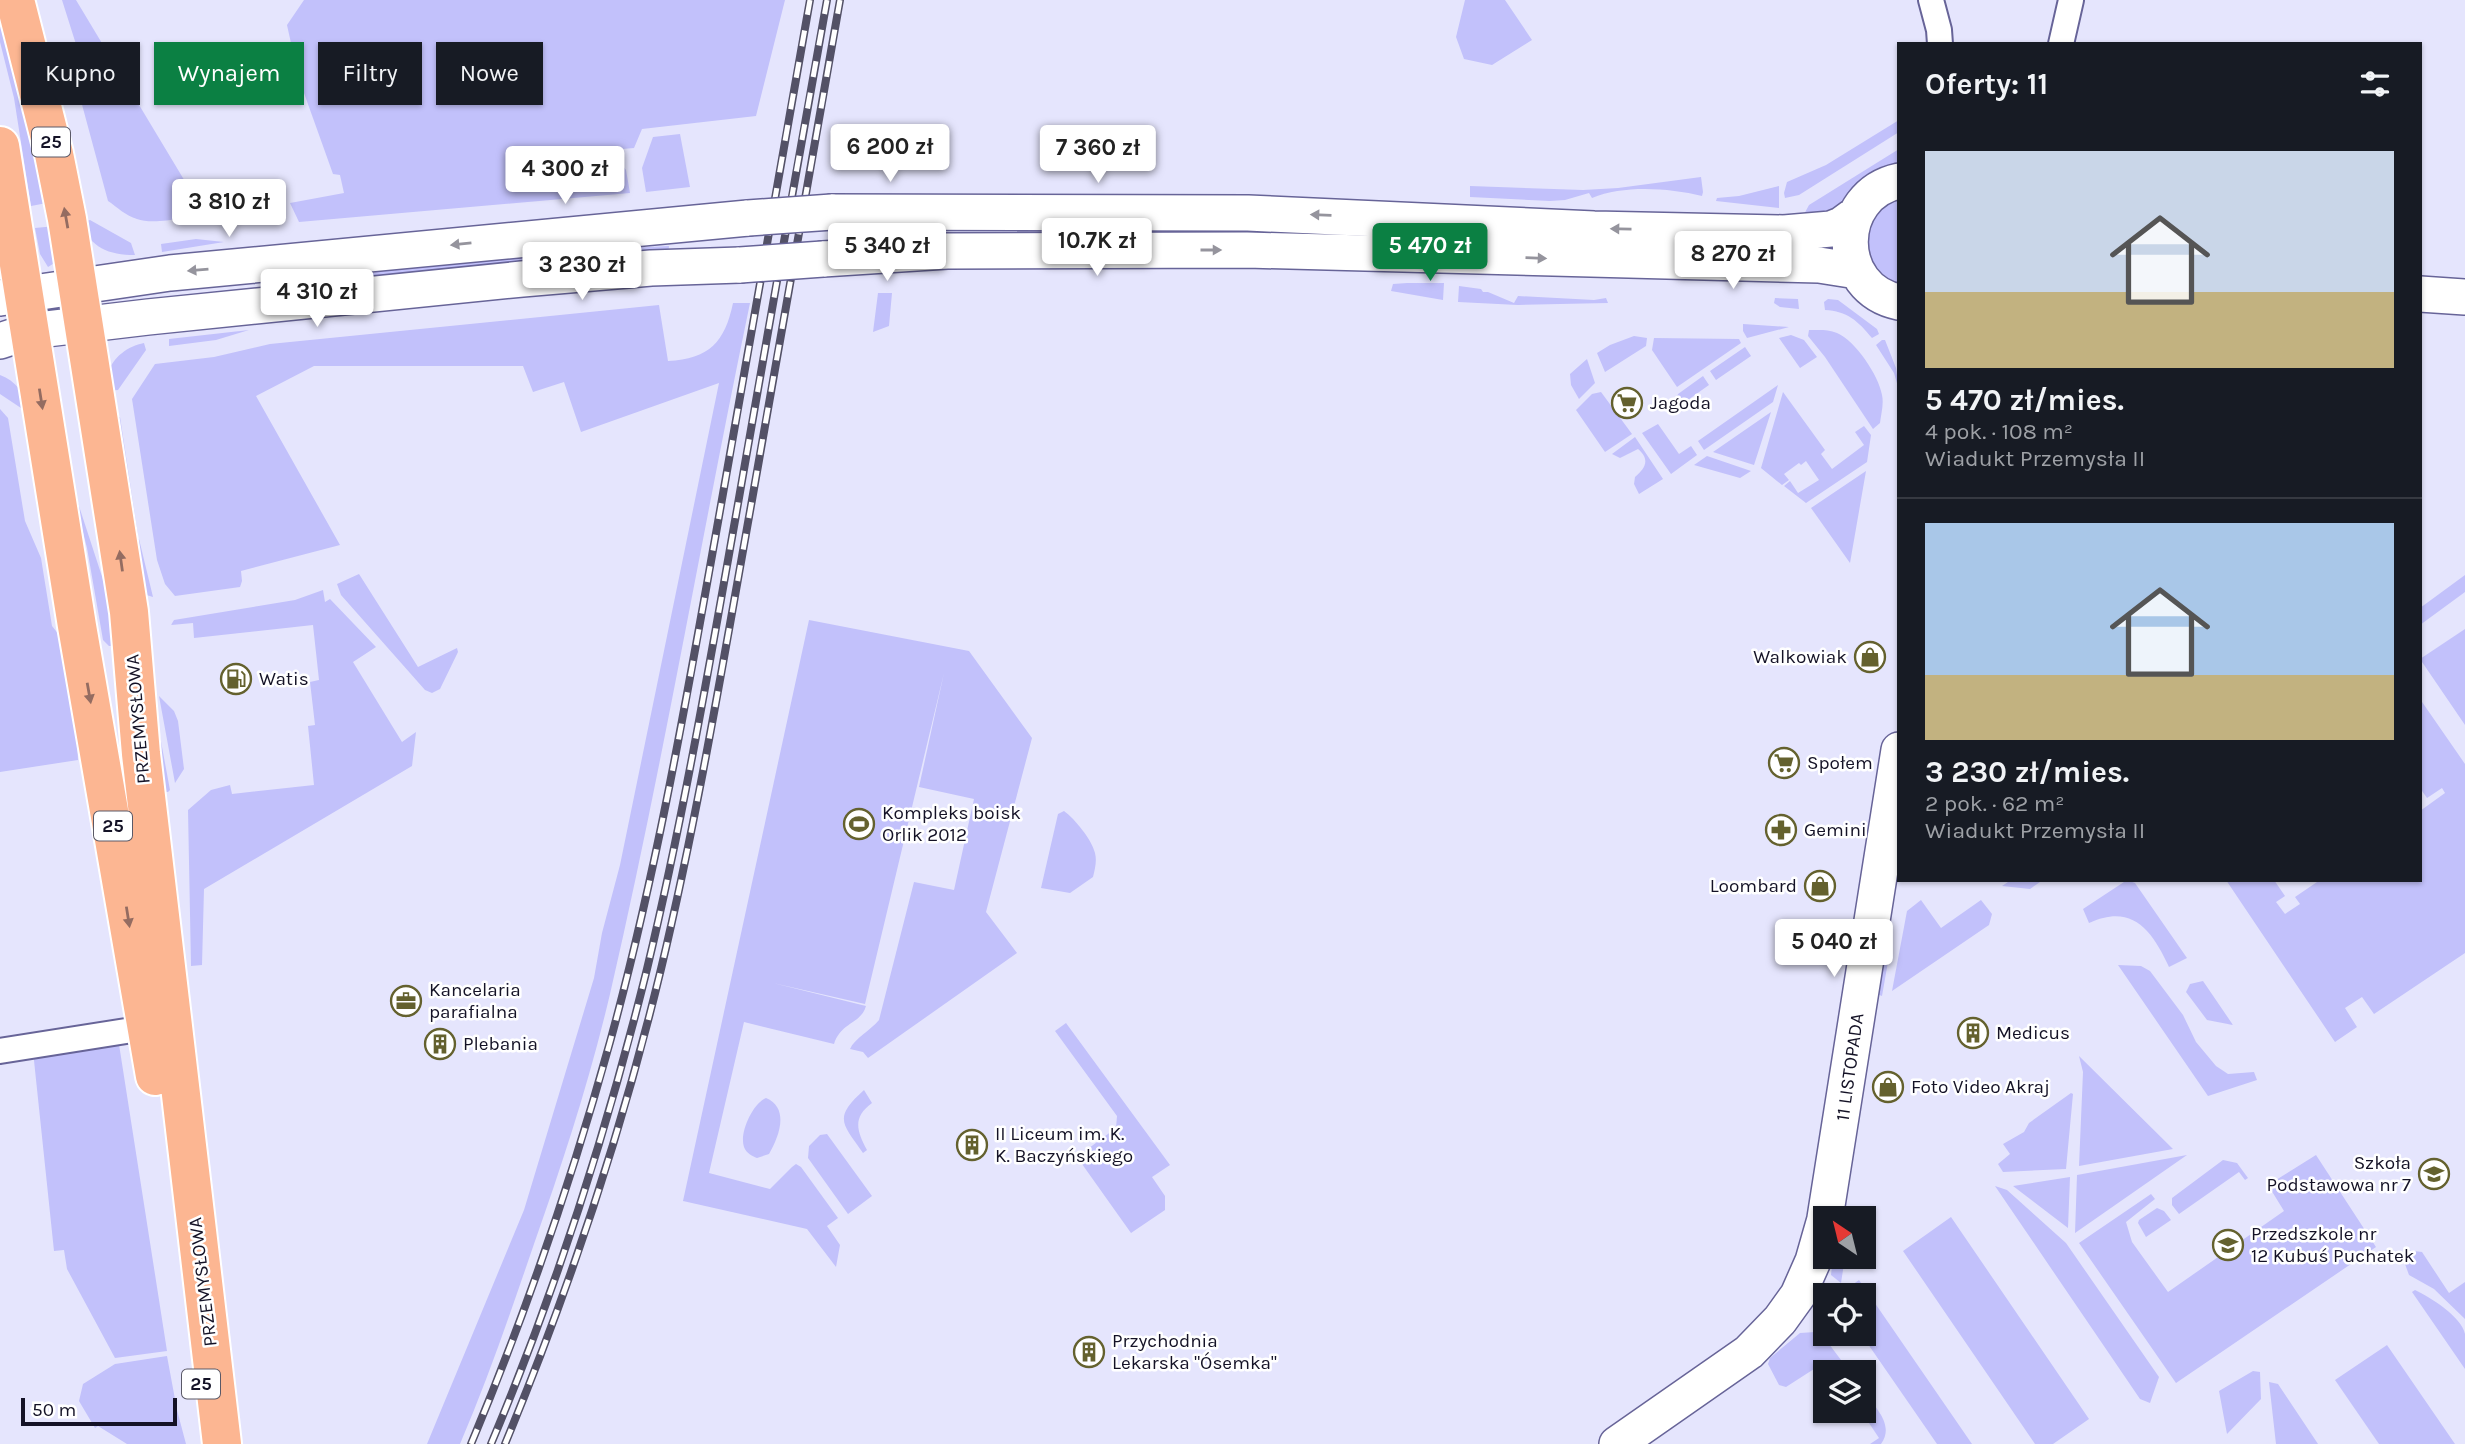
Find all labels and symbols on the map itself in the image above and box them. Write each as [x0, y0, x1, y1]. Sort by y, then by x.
pin: 6 200 zł [818, 124, 962, 184]
pin: 7 360 zł [1026, 125, 1170, 185]
road number: 25 [32, 127, 70, 156]
pin: 4 300 zł [493, 146, 637, 206]
pin: 3 810 zł [157, 180, 301, 239]
one-way arrow [60, 207, 71, 229]
one-way arrow [1309, 210, 1331, 221]
pin: 10.7K zł [1025, 218, 1169, 278]
one-way arrow [1610, 223, 1632, 235]
pin: 5 340 zł [815, 224, 959, 283]
pin: 5 470 zł [1358, 224, 1502, 283]
pin: 8 270 zł [1661, 232, 1805, 291]
one-way arrow [450, 239, 472, 250]
pin: 3 230 zł [510, 243, 654, 302]
one-way arrow [1200, 244, 1222, 256]
one-way arrow [1525, 252, 1547, 263]
one-way arrow [186, 265, 208, 276]
pin: 4 310 zł [245, 270, 389, 329]
supermarket icon: Jagoda [1610, 386, 1644, 420]
one-way arrow [35, 388, 46, 410]
place label: Jagoda [1650, 392, 1711, 414]
one-way arrow [115, 550, 126, 572]
shop icon: Walkowiak [1853, 640, 1887, 674]
place label: Walkowiak [1753, 646, 1847, 668]
street label: PRZEMYSŁOWA [121, 653, 155, 785]
fuel station icon: Watis [219, 662, 253, 696]
place label: Watis [259, 668, 309, 690]
one-way arrow [84, 682, 95, 704]
supermarket icon: Społem [1767, 746, 1801, 780]
place label: Społem [1807, 752, 1873, 774]
place label: Kompleks boisk Orlik 2012 [882, 802, 1021, 846]
sports icon: Kompleks boisk Orlik 2012 [842, 807, 876, 841]
road number: 25 [94, 812, 132, 840]
pharmacy icon: Gemini [1764, 813, 1798, 847]
place label: Gemini [1804, 819, 1867, 841]
shop icon: Loombard [1803, 869, 1837, 903]
place label: Loombard [1710, 875, 1797, 897]
one-way arrow [123, 907, 134, 929]
pin: 5 040 zł [1762, 920, 1906, 979]
place label: Kancelaria parafialna [429, 979, 521, 1023]
office icon: Kancelaria parafialna [389, 984, 423, 1018]
street label: 11 LISTOPADA [1832, 1012, 1868, 1122]
building icon: Medicus [1956, 1016, 1990, 1050]
place label: Medicus [1996, 1022, 2070, 1044]
building icon: Plebania [423, 1027, 457, 1061]
place label: Plebania [463, 1033, 538, 1055]
shop icon: Foto Video Akraj [1871, 1070, 1905, 1104]
place label: Foto Video Akraj [1911, 1076, 2050, 1098]
place label: II Liceum im. K. K. Baczyńskiego [995, 1123, 1133, 1167]
building icon: II Liceum im. K. K. Baczyńskiego [955, 1128, 989, 1162]
place label: Szkoła Podstawowa nr 7 [2267, 1152, 2411, 1196]
school or university icon: Szkoła Podstawowa nr 7 [2417, 1157, 2451, 1191]
north arrow [1813, 1206, 1876, 1269]
street label: PRZEMYSŁOWA [184, 1216, 222, 1348]
place label: Przedszkole nr 12 Kubuś Puchatek [2251, 1223, 2415, 1267]
school or university icon: Przedszkole nr 12 Kubuś Puchatek [2211, 1228, 2245, 1262]
place label: Przychodnia Lekarska "Ósemka" [1112, 1330, 1277, 1374]
building icon: Przychodnia Lekarska "Ósemka" [1072, 1335, 1106, 1369]
road number: 25 [182, 1370, 220, 1399]
scale bar [21, 1395, 177, 1427]

